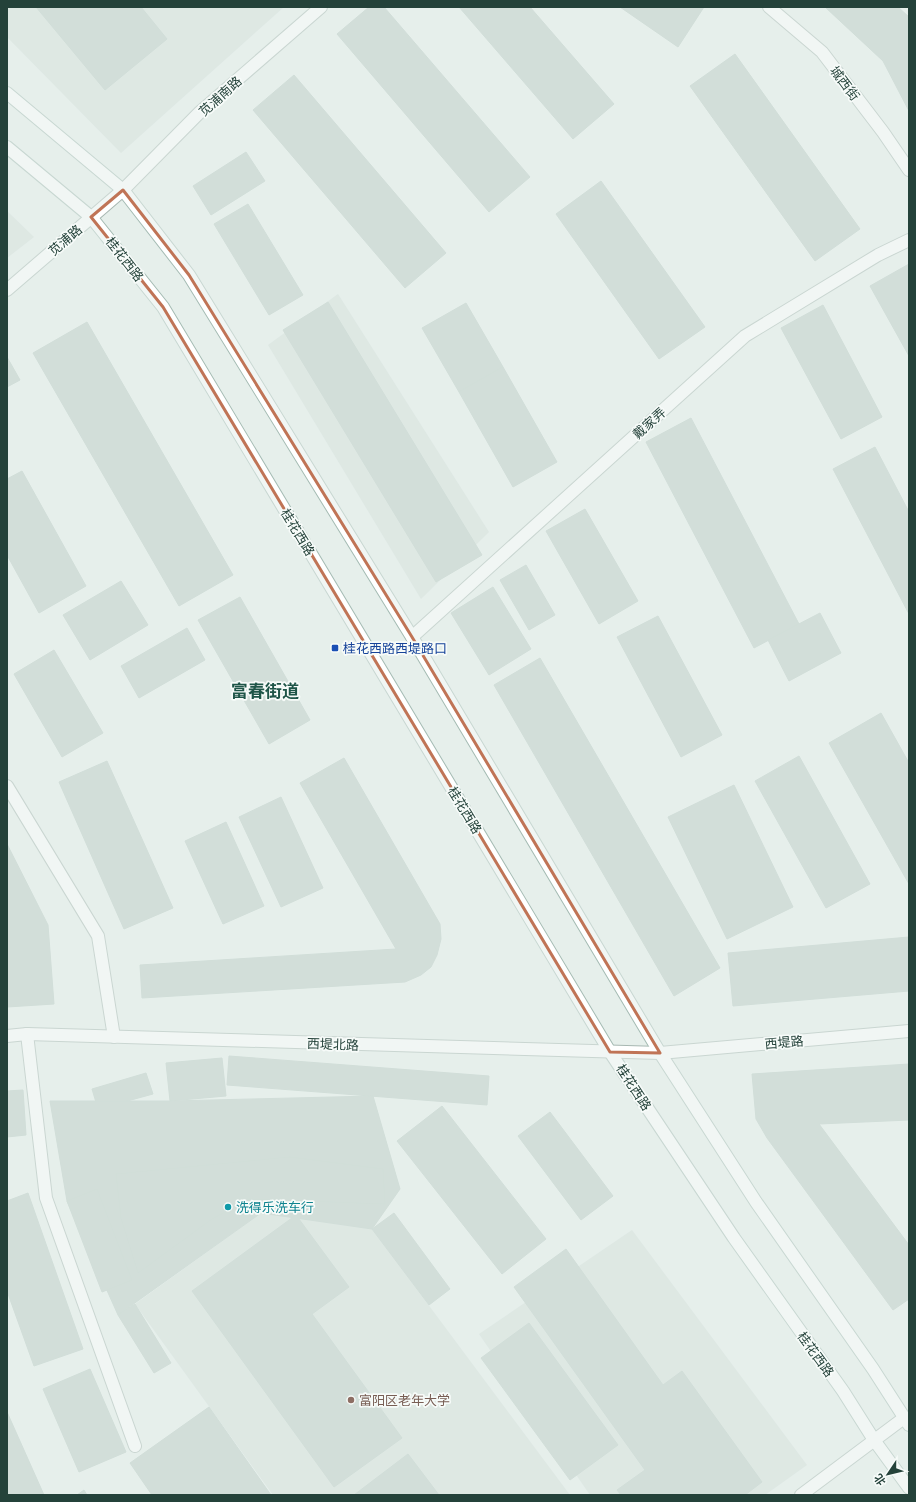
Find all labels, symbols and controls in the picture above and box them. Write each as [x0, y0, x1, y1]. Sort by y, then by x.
street label: 城西街 [827, 63, 862, 103]
street label: 苋浦南路 [196, 73, 245, 119]
street label: 苋浦路 [46, 222, 85, 259]
street label: 桂花西路 [103, 234, 147, 284]
street label: 戴家弄 [630, 405, 669, 442]
street label: 桂花西路 [278, 506, 317, 558]
place label: 桂花西路西堤路口 [343, 641, 447, 656]
marker: 桂花西路西堤路口 [330, 643, 340, 653]
district label: 富春街道 [231, 681, 299, 702]
street label: 桂花西路 [445, 784, 484, 836]
street label: 西堤路 [764, 1033, 804, 1052]
street label: 西堤北路 [307, 1036, 359, 1053]
street label: 桂花西路 [613, 1061, 654, 1113]
place label: 洗得乐洗车行 [236, 1200, 314, 1215]
marker: 洗得乐洗车行 [223, 1202, 233, 1212]
street label: 桂花西路 [794, 1329, 837, 1380]
place label: 富阳区老年大学 [359, 1393, 450, 1408]
marker: 富阳区老年大学 [346, 1395, 356, 1405]
north arrow [868, 1454, 908, 1494]
text: 北 [872, 1471, 889, 1488]

